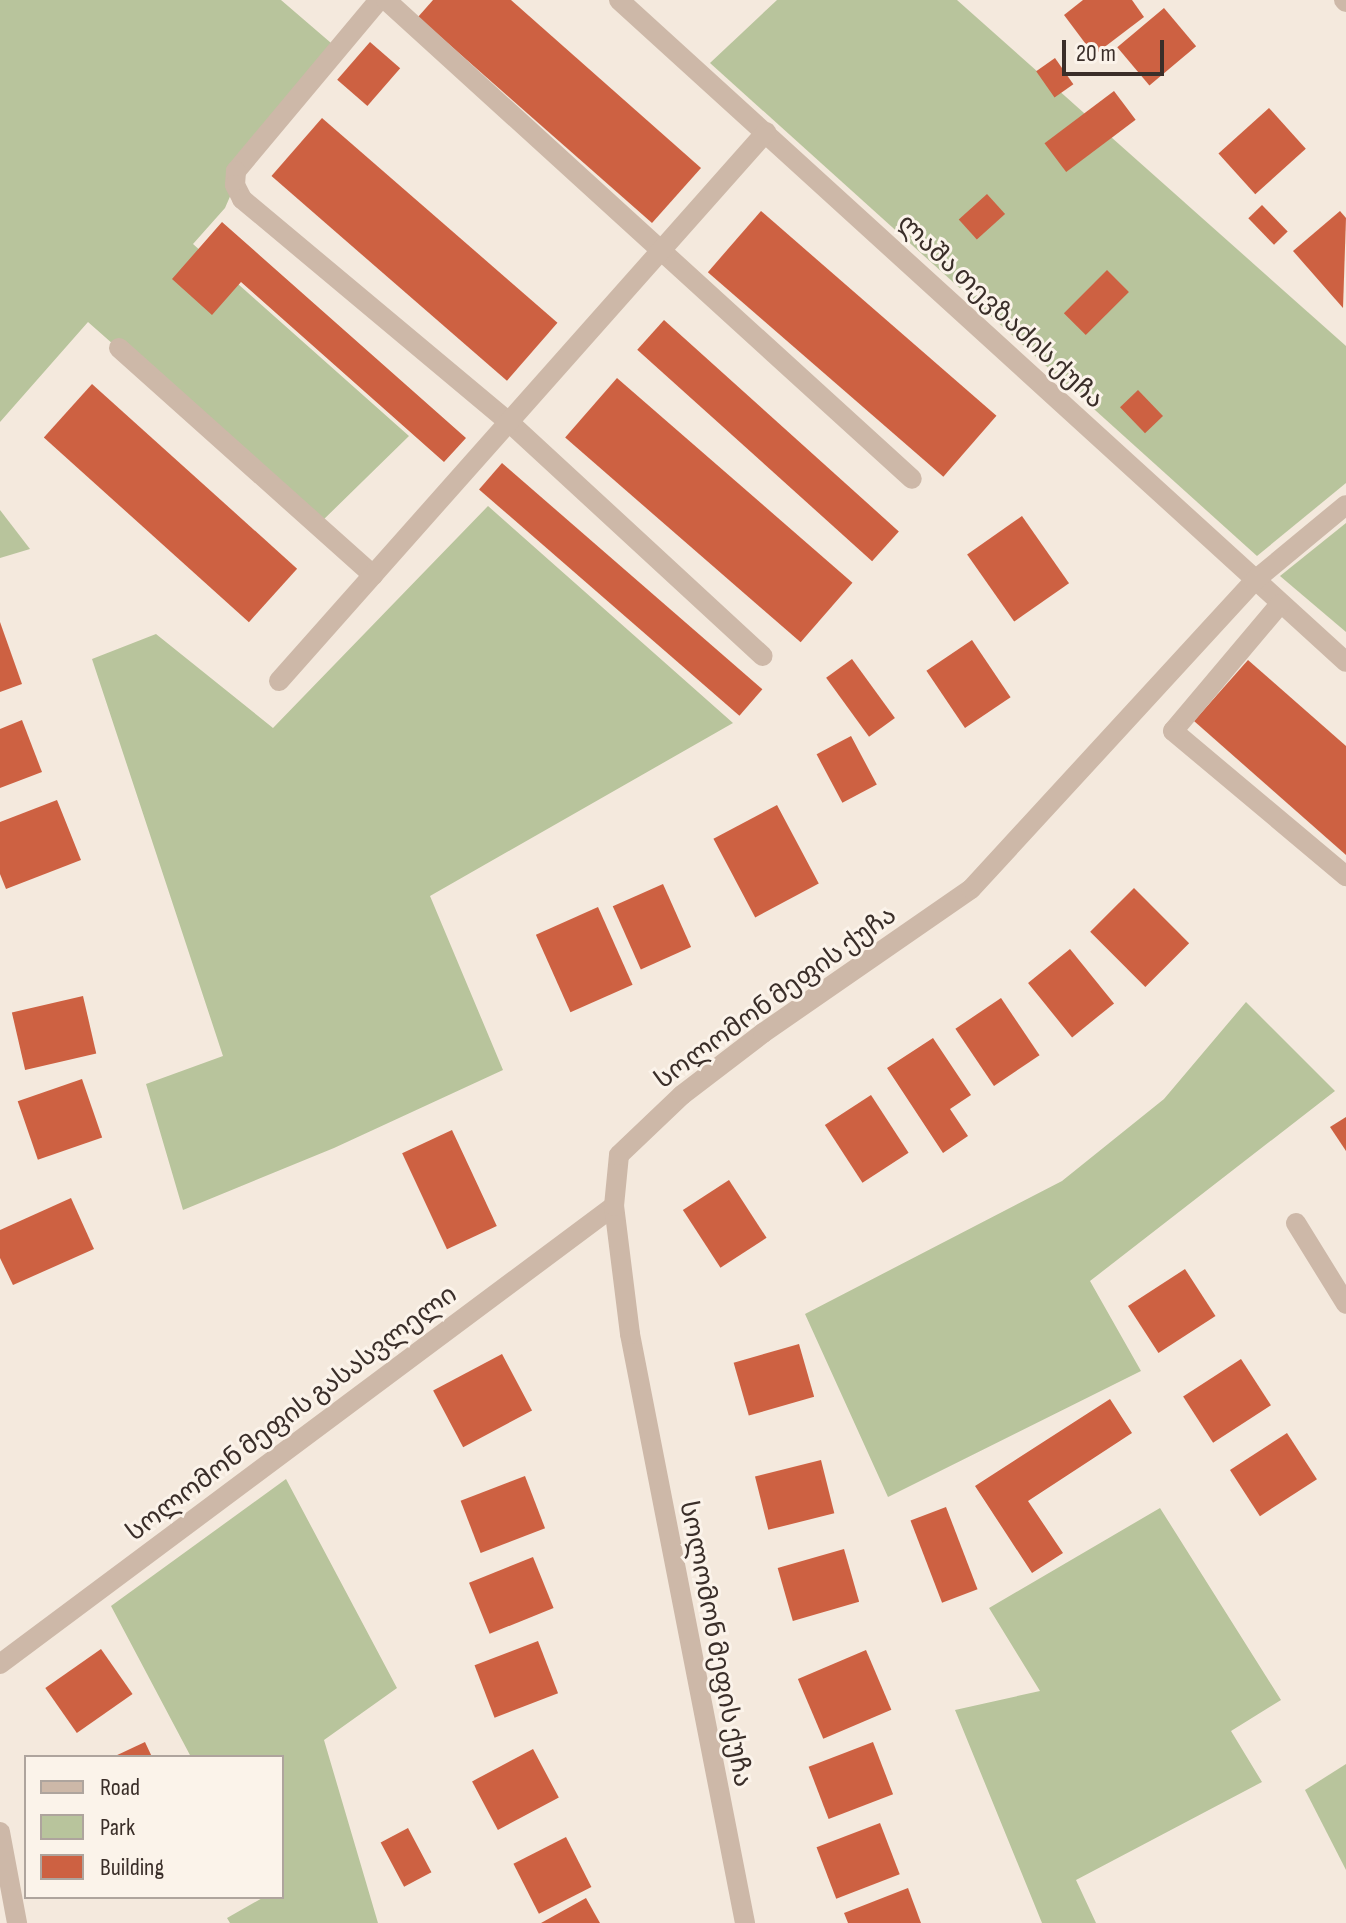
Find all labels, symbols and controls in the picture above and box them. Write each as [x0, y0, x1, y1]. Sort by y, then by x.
scale bar [1066, 24, 1168, 74]
text: 20 m [1076, 39, 1116, 68]
street label: ლაშა თევზაძის ქუჩა [890, 208, 1110, 416]
street label: სოლომონ მეფის ქუჩა [649, 900, 903, 1096]
street label: სოლომონ მეფის გასასვლელი [121, 1279, 463, 1549]
street label: სოლომონ მეფის ქუჩა [672, 1498, 758, 1790]
legend [24, 1755, 284, 1899]
text: Road [100, 1773, 140, 1802]
text: Park [100, 1813, 135, 1842]
text: Building [100, 1853, 164, 1882]

